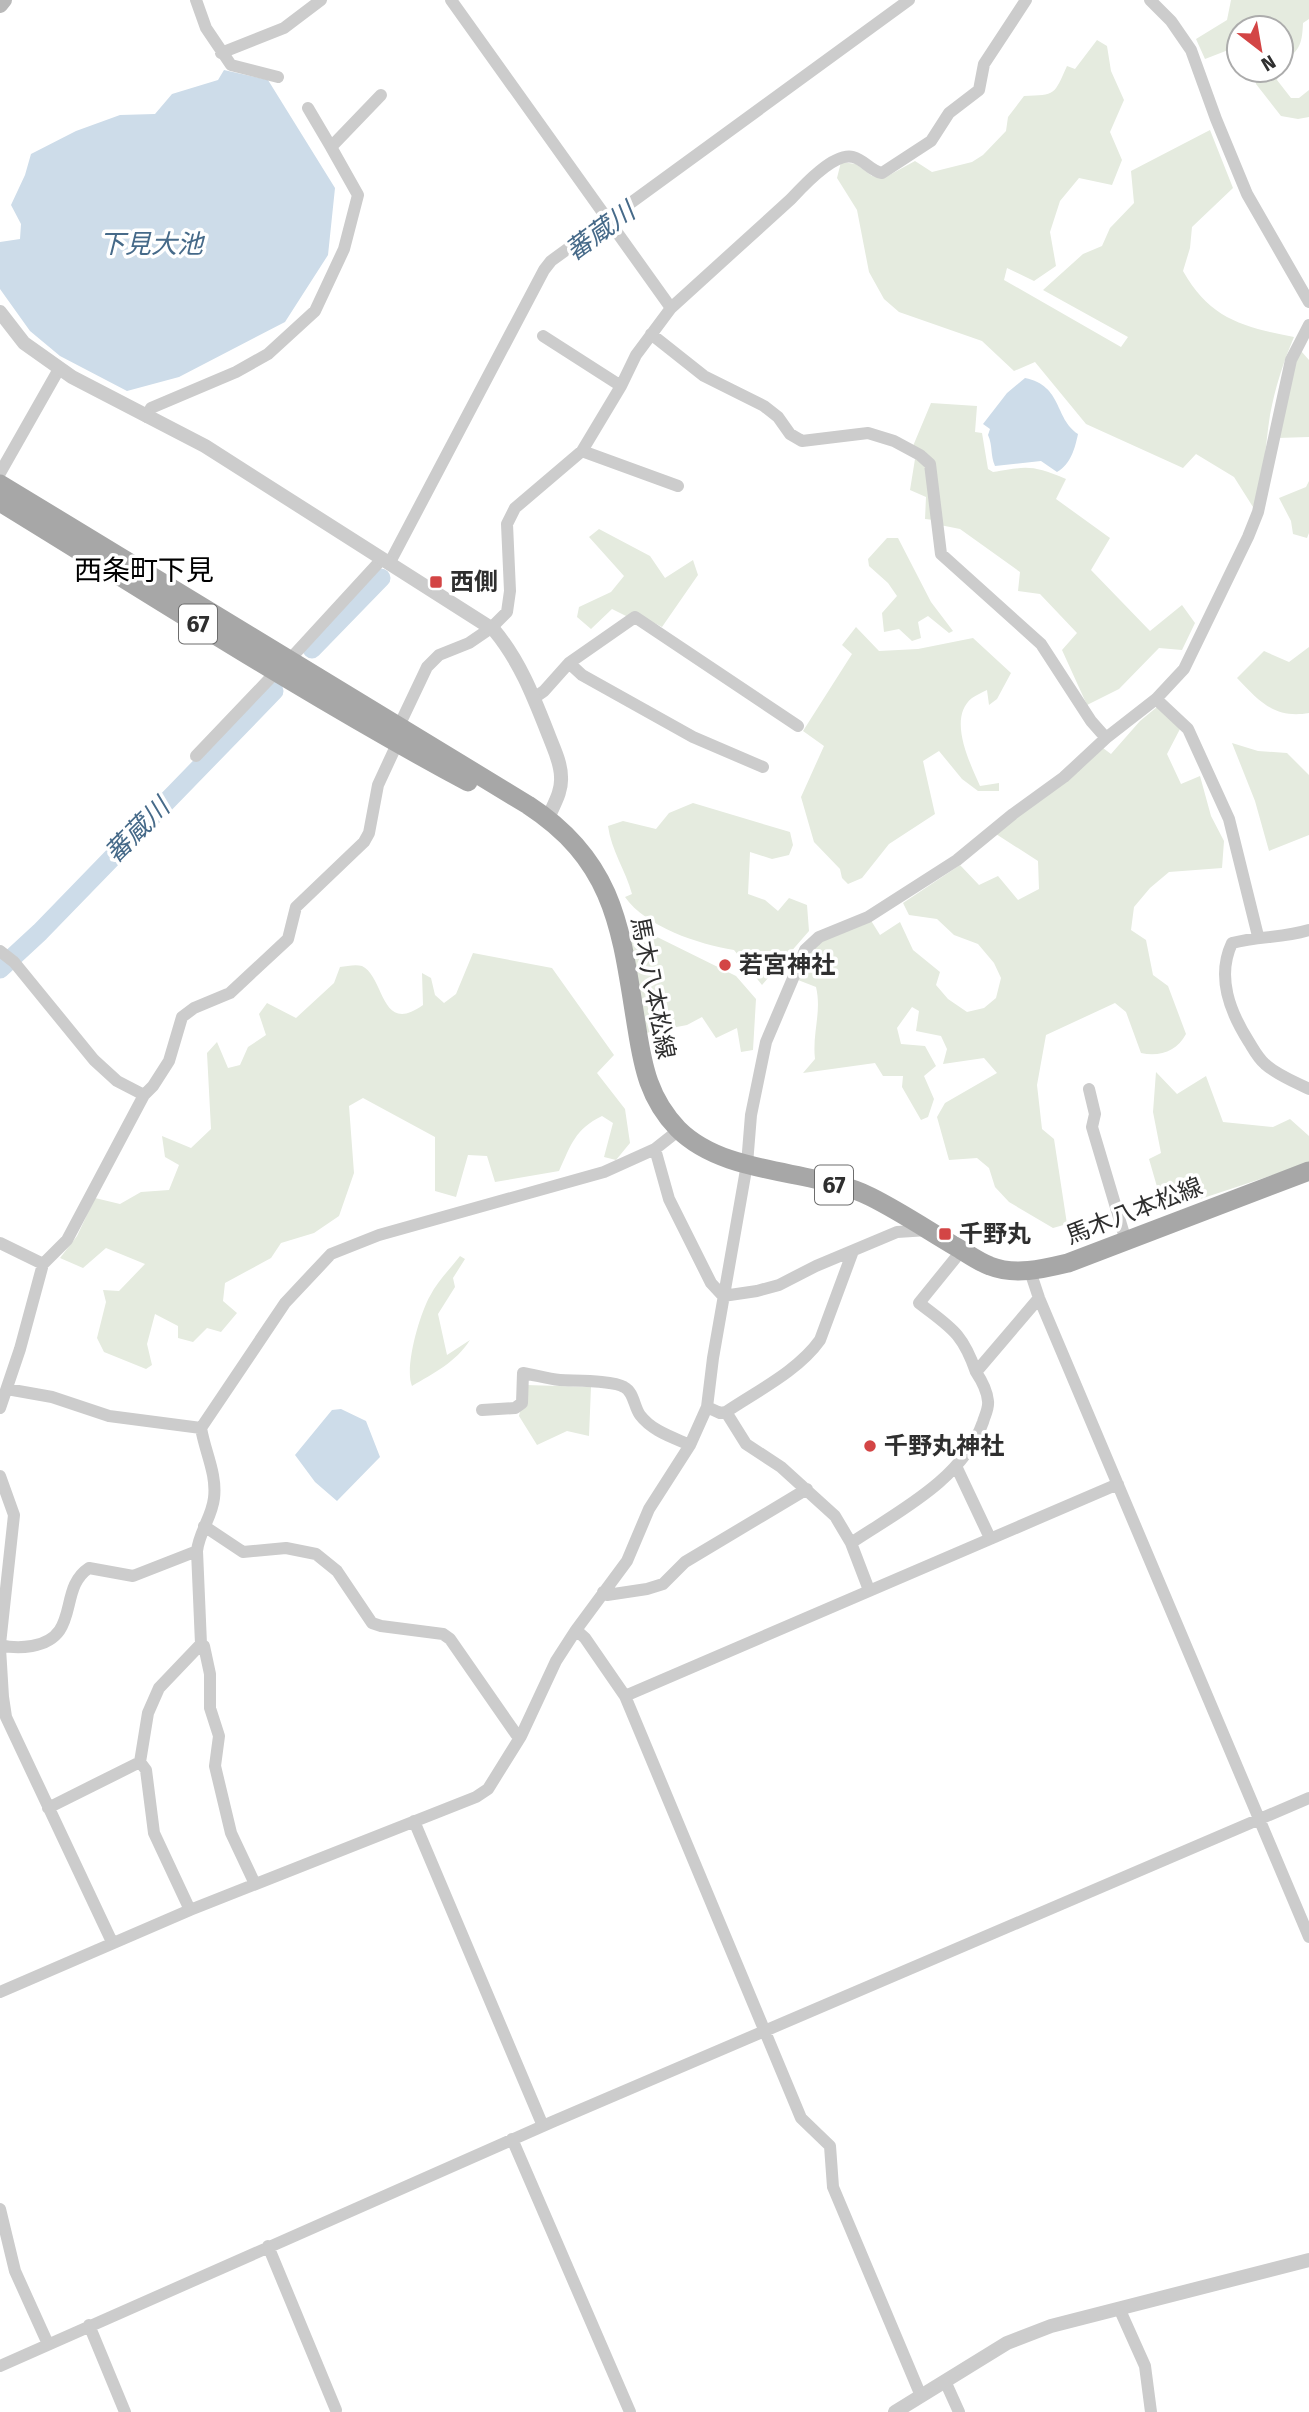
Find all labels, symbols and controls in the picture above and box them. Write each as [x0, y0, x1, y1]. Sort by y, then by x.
north arrow [1225, 14, 1295, 84]
text: N [1257, 50, 1280, 76]
water label: 蕃蔵川 [560, 194, 643, 267]
water label: 下見大池 [99, 229, 206, 260]
district label: 西条町下見 [74, 554, 214, 587]
place label: 西側 [450, 568, 498, 596]
marker: 西側 [428, 574, 444, 590]
road number: 67 [179, 604, 217, 644]
water label: 蕃蔵川 [99, 790, 178, 869]
street label: 馬木八本松線 [626, 915, 680, 1061]
place label: 若宮神社 [739, 951, 835, 979]
marker: 若宮神社 [717, 957, 733, 973]
road number: 67 [815, 1166, 853, 1204]
street label: 馬木八本松線 [1062, 1172, 1206, 1250]
place label: 千野丸 [959, 1220, 1031, 1248]
marker: 千野丸 [937, 1226, 953, 1242]
place label: 千野丸神社 [884, 1432, 1004, 1460]
marker: 千野丸神社 [862, 1438, 878, 1454]

